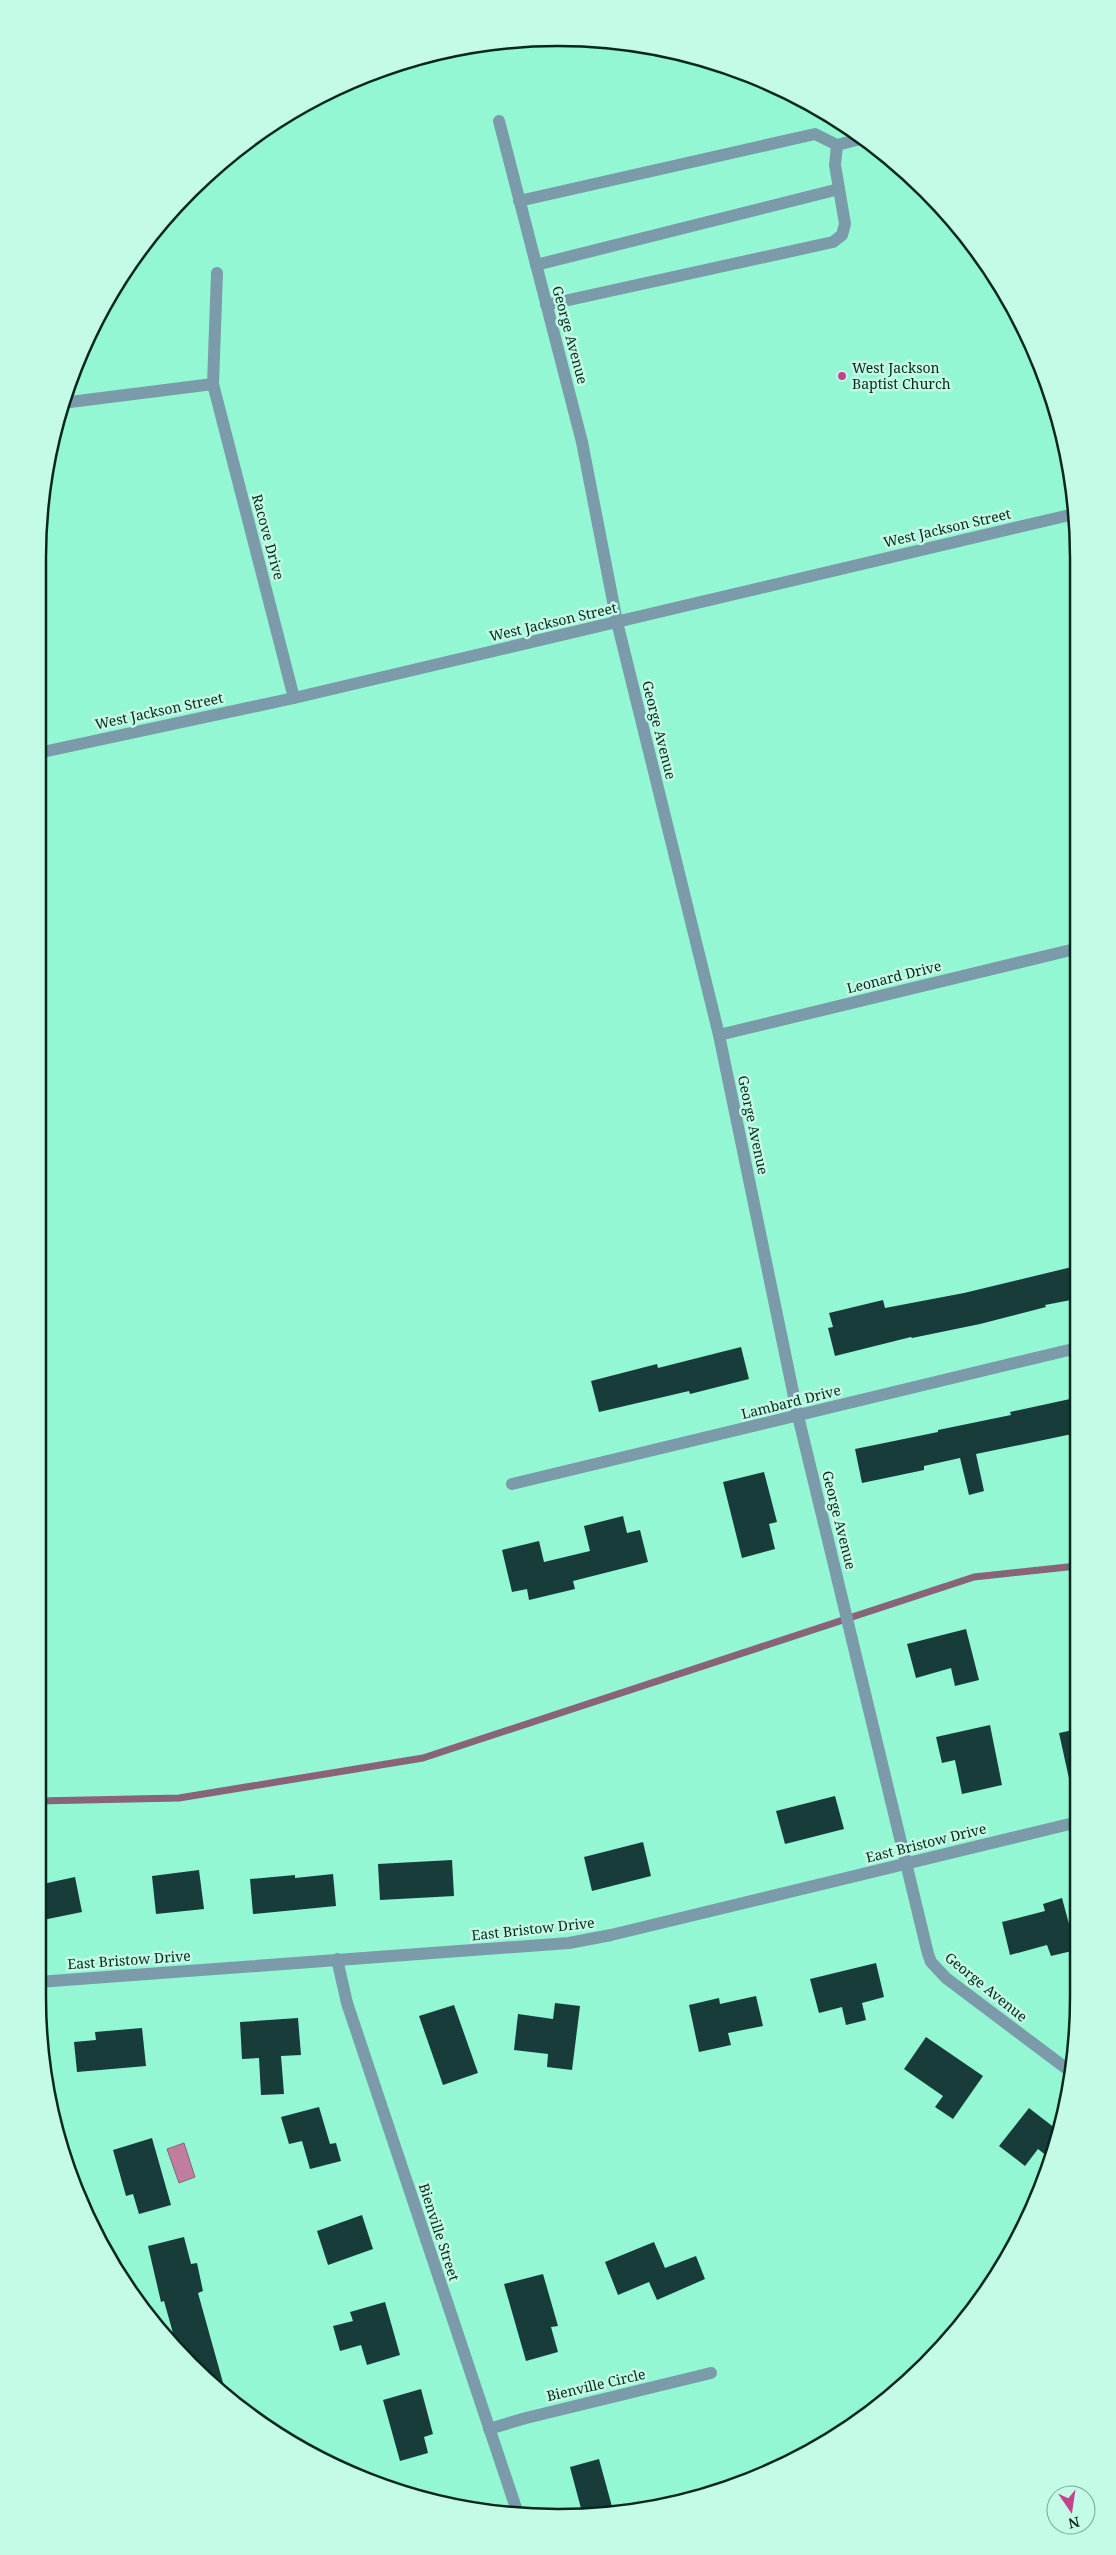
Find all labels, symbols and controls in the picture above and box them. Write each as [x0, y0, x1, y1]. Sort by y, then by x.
street label: George Avenue [548, 284, 593, 386]
place label: West Jackson Baptist Church [852, 358, 951, 393]
marker: West Jackson Baptist Church [836, 370, 848, 382]
street label: Racove Drive [248, 492, 289, 582]
street label: West Jackson Street [881, 504, 1013, 551]
street label: West Jackson Street [487, 598, 619, 645]
street label: George Avenue [638, 679, 681, 781]
street label: West Jackson Street [93, 688, 225, 733]
street label: Leonard Drive [845, 956, 943, 997]
street label: George Avenue [734, 1074, 773, 1176]
street label: Lambard Drive [739, 1380, 843, 1423]
street label: George Avenue [818, 1469, 861, 1571]
street label: East Bristow Drive [864, 1818, 988, 1867]
street label: East Bristow Drive [470, 1913, 595, 1944]
street label: East Bristow Drive [67, 1946, 191, 1973]
street label: George Avenue [941, 1947, 1031, 2026]
street label: Bienville Street [415, 2181, 464, 2283]
street label: Bienville Circle [545, 2364, 647, 2405]
north arrow [1046, 2485, 1096, 2535]
text: N [1067, 2513, 1082, 2534]

